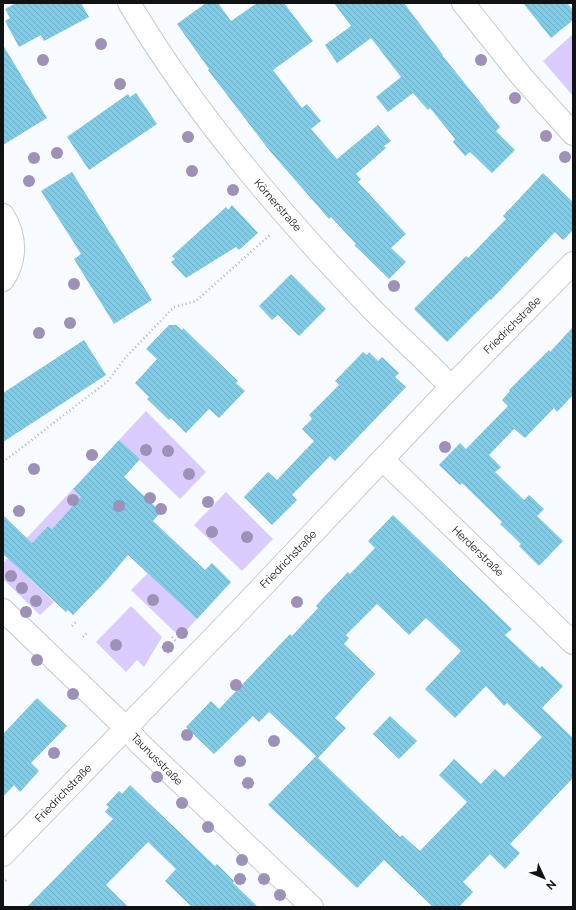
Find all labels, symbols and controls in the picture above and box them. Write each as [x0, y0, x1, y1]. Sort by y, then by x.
street label: Körnerstraße [251, 176, 304, 235]
street label: Friedrichstraße [481, 294, 544, 357]
street label: Herderstraße [449, 524, 507, 580]
street label: Friedrichstraße [257, 527, 320, 591]
street label: Taunusstraße [128, 731, 186, 788]
street label: Friedrichstraße [32, 761, 95, 825]
north arrow [524, 858, 564, 898]
text: N [543, 877, 558, 892]

